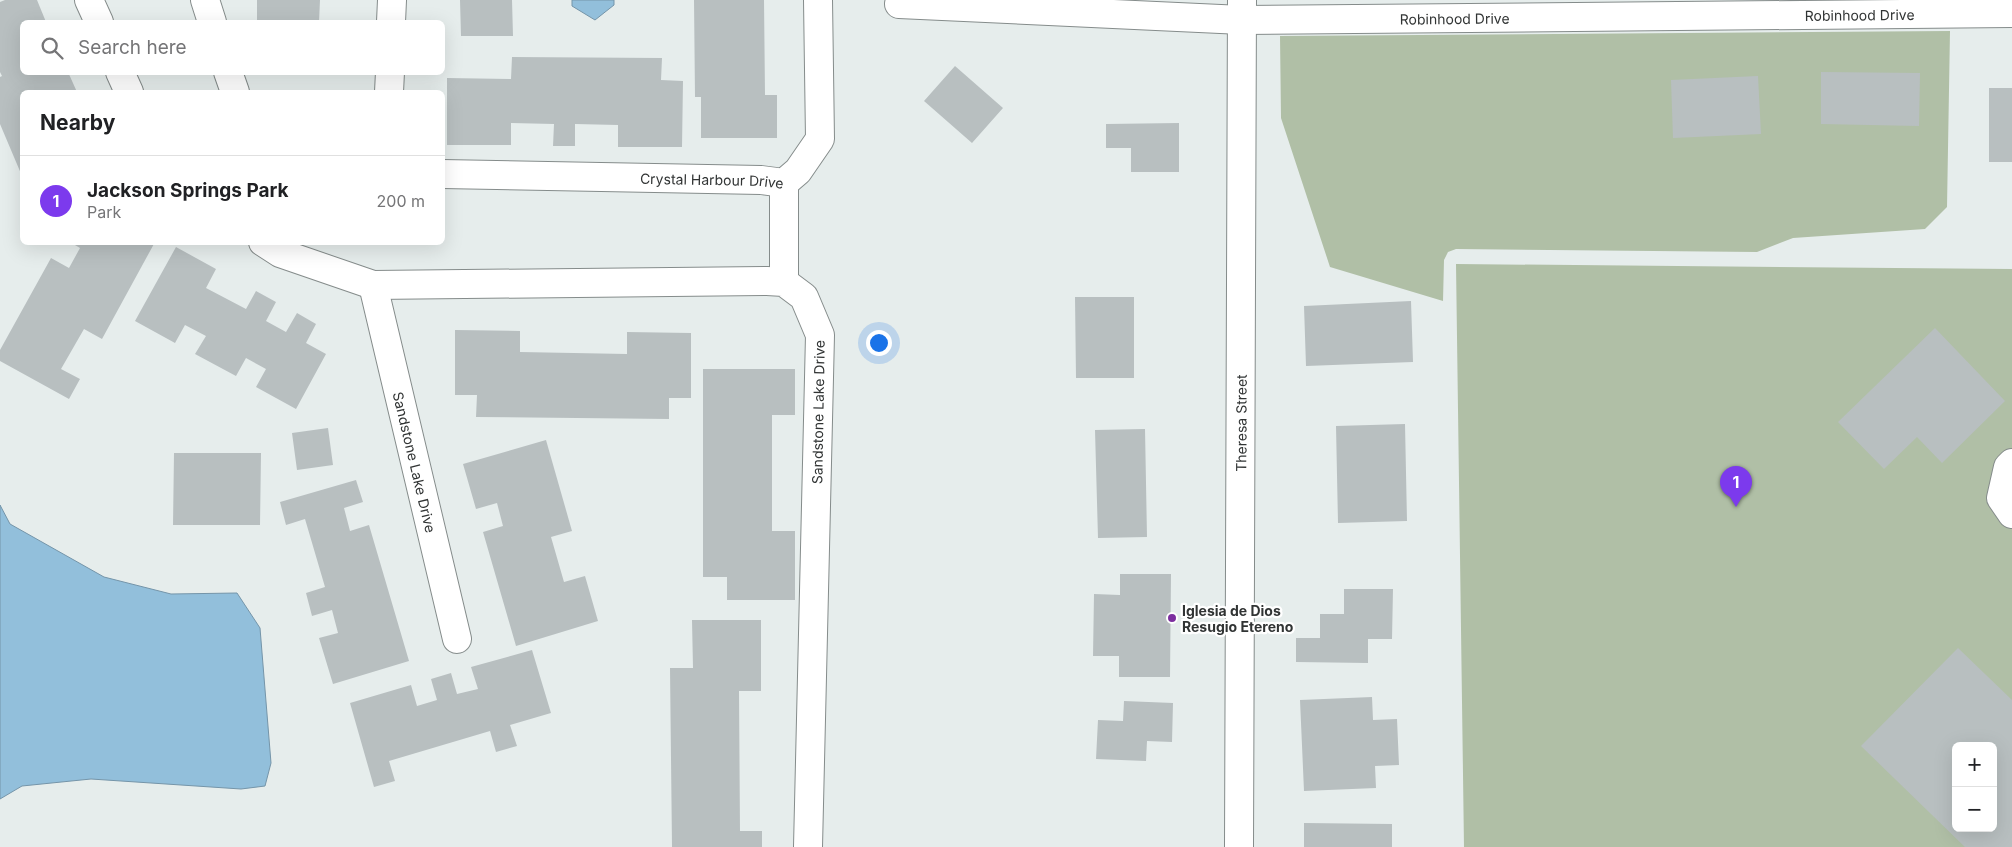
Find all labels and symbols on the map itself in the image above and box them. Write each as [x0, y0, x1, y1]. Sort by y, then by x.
street label: Robinhood Drive [1805, 5, 1915, 23]
street label: Robinhood Drive [1400, 9, 1510, 27]
street label: Crystal Harbour Drive [640, 169, 785, 191]
your location [866, 330, 892, 356]
street label: Sandstone Lake Drive [808, 340, 828, 484]
street label: Theresa Street [1232, 374, 1249, 472]
street label: Sandstone Lake Drive [390, 390, 440, 534]
pin: 1 [1720, 466, 1752, 507]
place label: Iglesia de Dios Resugio Etereno [1182, 602, 1294, 635]
marker: Iglesia de Dios Resugio Etereno [1166, 612, 1178, 624]

